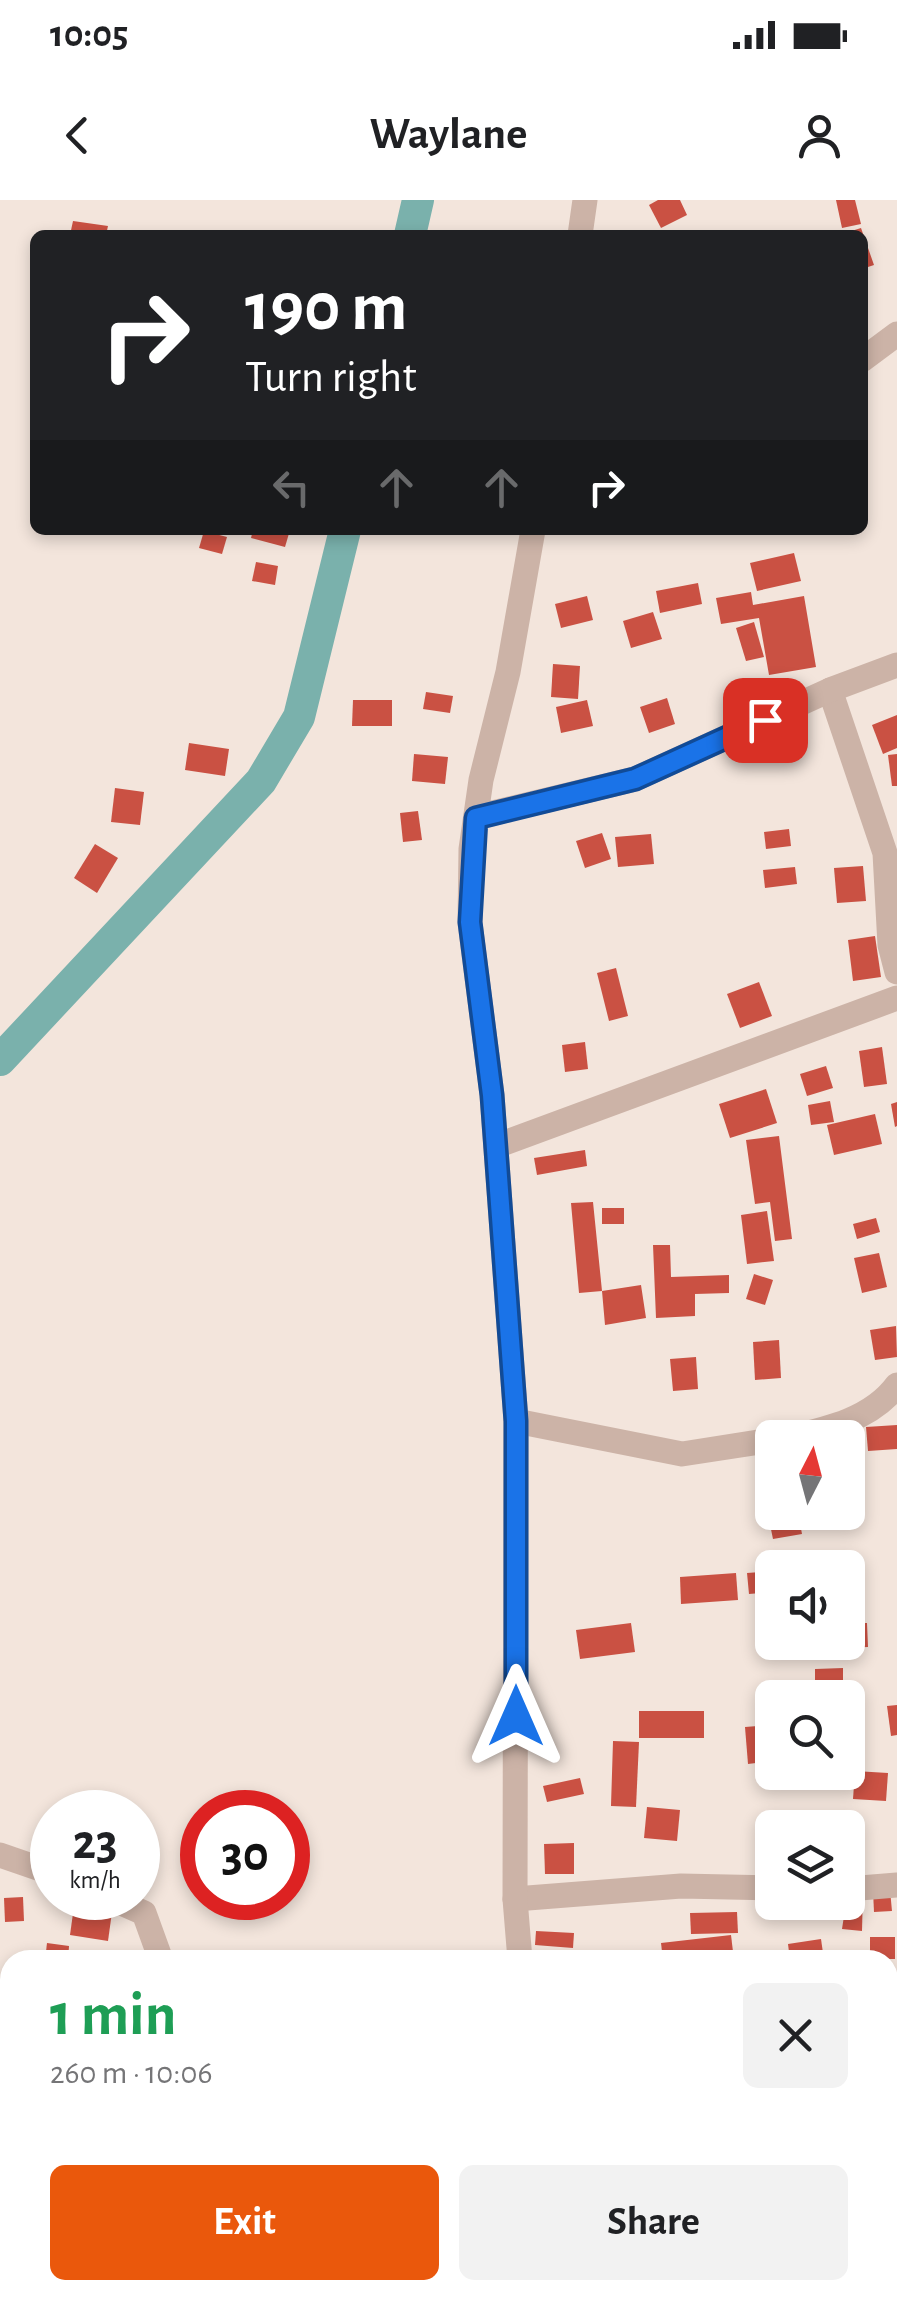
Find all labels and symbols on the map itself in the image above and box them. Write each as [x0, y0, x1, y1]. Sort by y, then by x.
pin [723, 678, 808, 763]
north arrow [755, 1420, 865, 1530]
position arrow [464, 1664, 568, 1768]
speed limit sign: 30 [180, 1790, 310, 1920]

